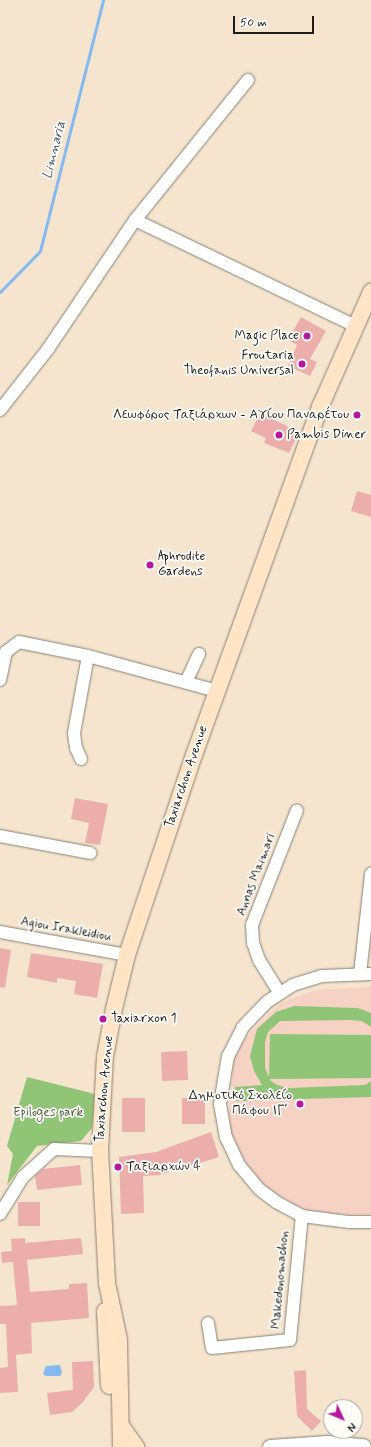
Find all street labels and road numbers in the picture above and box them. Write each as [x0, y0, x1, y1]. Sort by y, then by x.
street label: Taxiarchon Avenue [163, 725, 211, 829]
street label: Annas Maimari [234, 831, 280, 919]
street label: Agiou Irakleidiou [20, 914, 112, 946]
street label: Taxiarchon Avenue [93, 1036, 117, 1142]
street label: Makedonomachon [269, 1230, 293, 1330]

